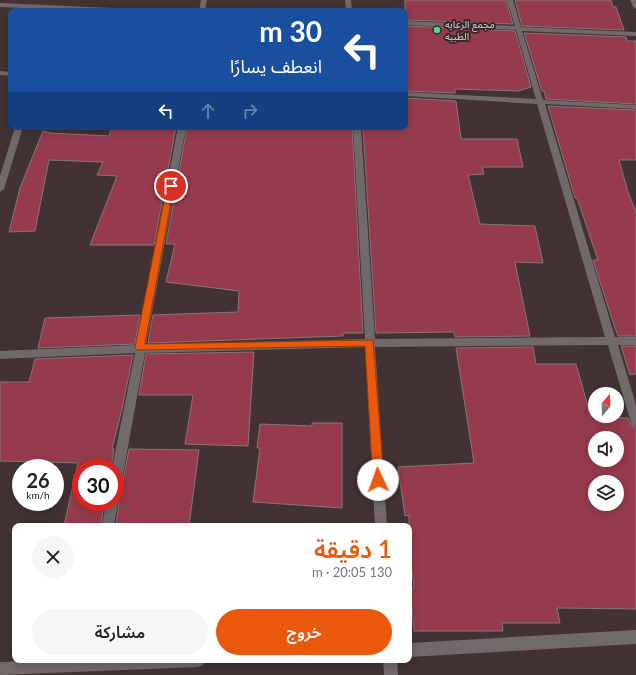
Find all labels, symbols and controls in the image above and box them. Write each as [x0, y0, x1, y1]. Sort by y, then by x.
text: 30 m [259, 14, 322, 48]
place label: مجمع الرعايه الطبيه [445, 18, 495, 42]
icon: left [336, 24, 388, 76]
marker: مجمع الرعايه الطبيه [432, 25, 442, 35]
text: انعطف يسارًا [230, 55, 322, 77]
icon: left [155, 100, 177, 122]
icon: ahead [197, 100, 219, 122]
icon: right [239, 100, 261, 122]
pin [154, 169, 188, 203]
icon: arrive [160, 175, 182, 197]
north arrow [588, 387, 624, 423]
map controls [588, 387, 624, 511]
button: sound [588, 431, 624, 467]
speed limit sign: 30 [72, 459, 124, 511]
position arrow [357, 459, 399, 501]
text: 26 [26, 468, 50, 492]
button: layers [588, 475, 624, 511]
text: km/h [26, 489, 50, 501]
text: 1 دقيقة [314, 534, 392, 563]
button: close [32, 536, 74, 578]
text: 130 m · 20:05 [312, 564, 392, 580]
button: مشاركة [32, 609, 208, 655]
button: خروج [216, 609, 392, 655]

